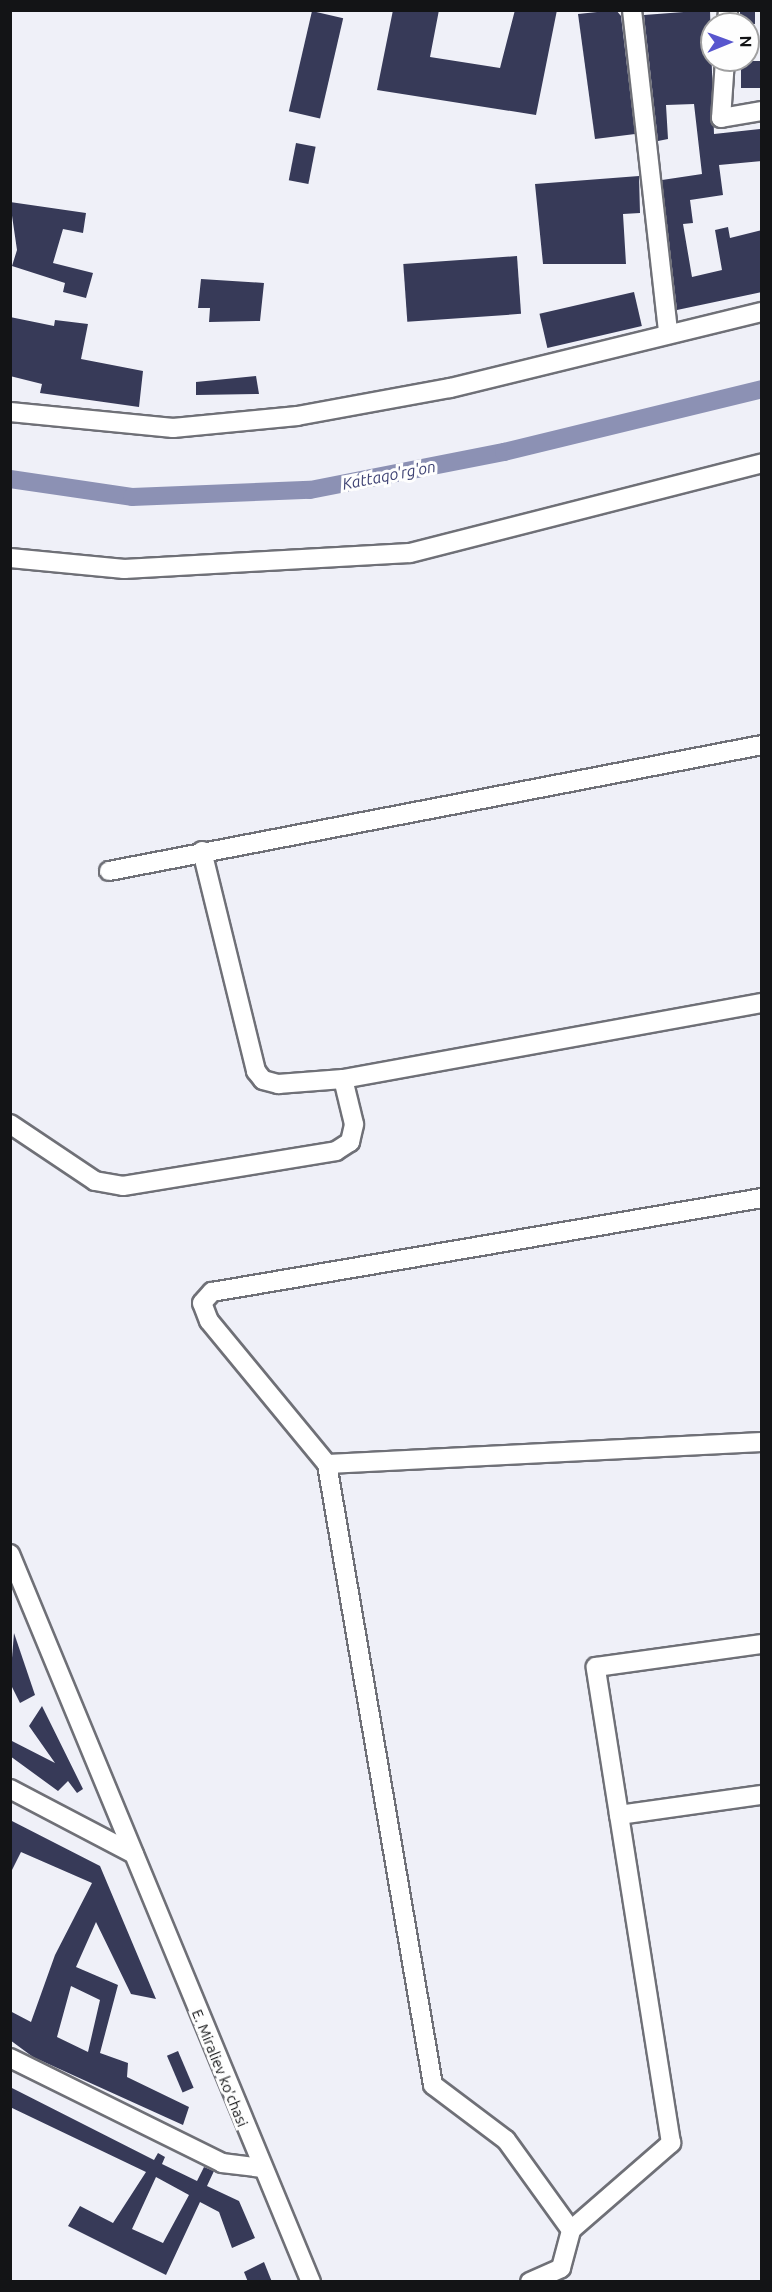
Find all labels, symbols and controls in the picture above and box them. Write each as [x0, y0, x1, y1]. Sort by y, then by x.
north arrow [700, 12, 760, 72]
text: N [737, 36, 755, 48]
water label: Kattaqo'rg'on [341, 457, 437, 493]
street label: E. Miraliev ko'chasi [188, 2007, 252, 2129]

